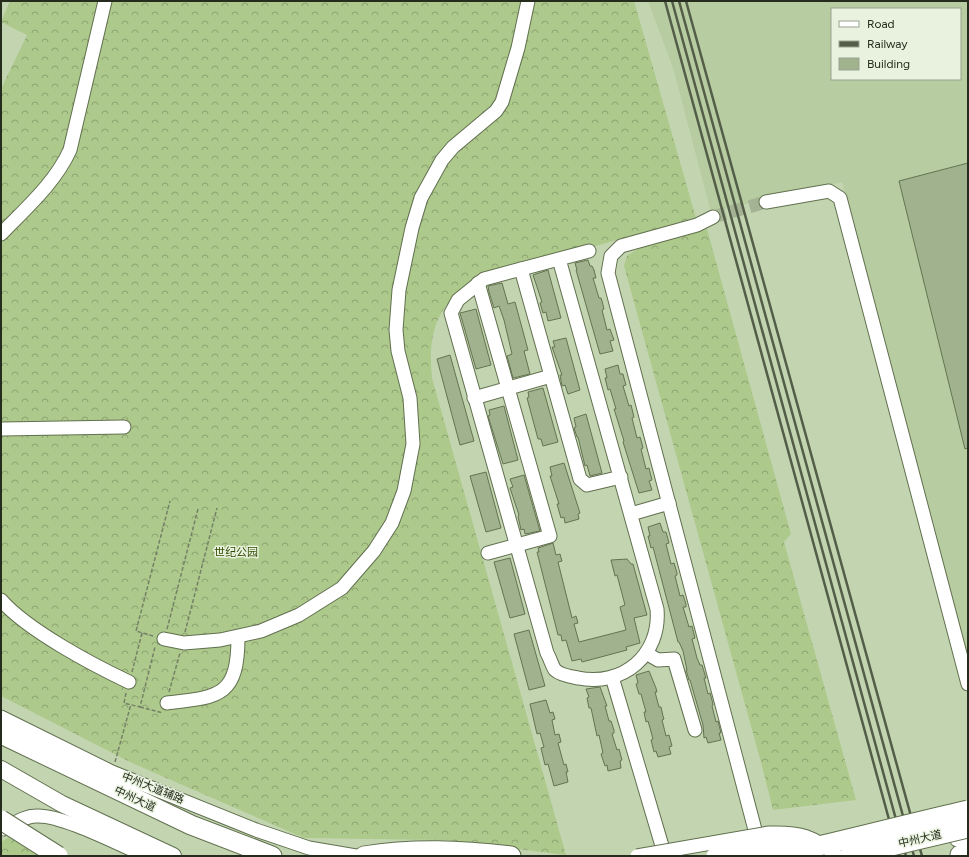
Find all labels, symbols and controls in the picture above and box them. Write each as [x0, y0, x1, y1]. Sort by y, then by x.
legend [831, 8, 961, 80]
text: Road [867, 17, 895, 31]
text: Railway [867, 37, 908, 51]
text: Building [867, 57, 910, 71]
park label: 世纪公园 [214, 546, 258, 559]
street label: 中州大道辅路 [120, 770, 186, 806]
street label: 中州大道 [112, 784, 158, 814]
street label: 中州大道 [897, 828, 943, 850]

